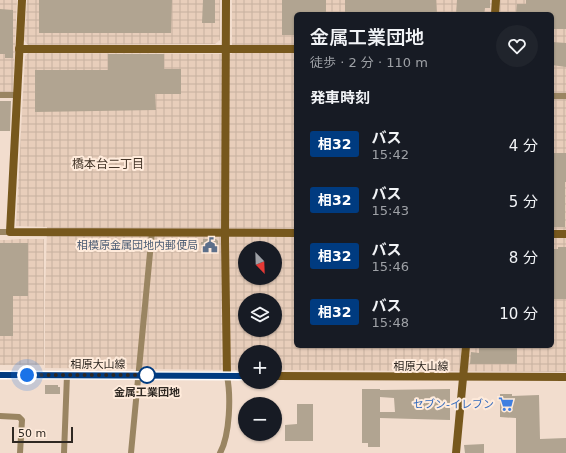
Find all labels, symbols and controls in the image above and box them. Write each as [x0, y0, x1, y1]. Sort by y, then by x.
button: heart [496, 25, 538, 67]
text: 金属工業団地 [310, 26, 424, 48]
text: 徒歩 · 2 分 · 110 m [310, 55, 428, 70]
text: 発車時刻 [310, 89, 370, 107]
text: バス [371, 129, 402, 147]
text: 相32 [318, 136, 351, 152]
text: 4 分 [509, 137, 538, 155]
text: 15:42 [371, 147, 409, 162]
district label: 橋本台二丁目 [72, 157, 144, 171]
text: バス [371, 185, 402, 203]
text: 相32 [318, 192, 351, 208]
text: 5 分 [509, 193, 538, 211]
text: 15:43 [371, 203, 409, 218]
public building icon: 相模原金属団地内郵便局 [201, 236, 219, 254]
place label: 相模原金属団地内郵便局 [77, 239, 198, 252]
north arrow [238, 241, 282, 285]
map controls [238, 241, 282, 441]
text: バス [371, 241, 402, 259]
text: 相32 [318, 248, 351, 264]
text: 8 分 [509, 249, 538, 267]
text: 15:46 [371, 259, 409, 274]
button: layers [238, 293, 282, 337]
text: バス [371, 297, 402, 315]
text: 相32 [318, 304, 351, 320]
text: 10 分 [499, 305, 538, 323]
text: 15:48 [371, 315, 409, 330]
button: + [238, 345, 282, 389]
street label: 相原大山線 [71, 358, 126, 371]
street label: 相原大山線 [394, 360, 449, 373]
your location [17, 365, 37, 385]
marker: 金属工業団地 [138, 366, 156, 384]
place label: 金属工業団地 [114, 386, 180, 399]
supermarket icon: セブン-イレブン [497, 395, 515, 413]
button: − [238, 397, 282, 441]
place label: セブン-イレブン [413, 398, 494, 411]
scale bar [12, 425, 73, 444]
text: 50 m [18, 427, 46, 440]

